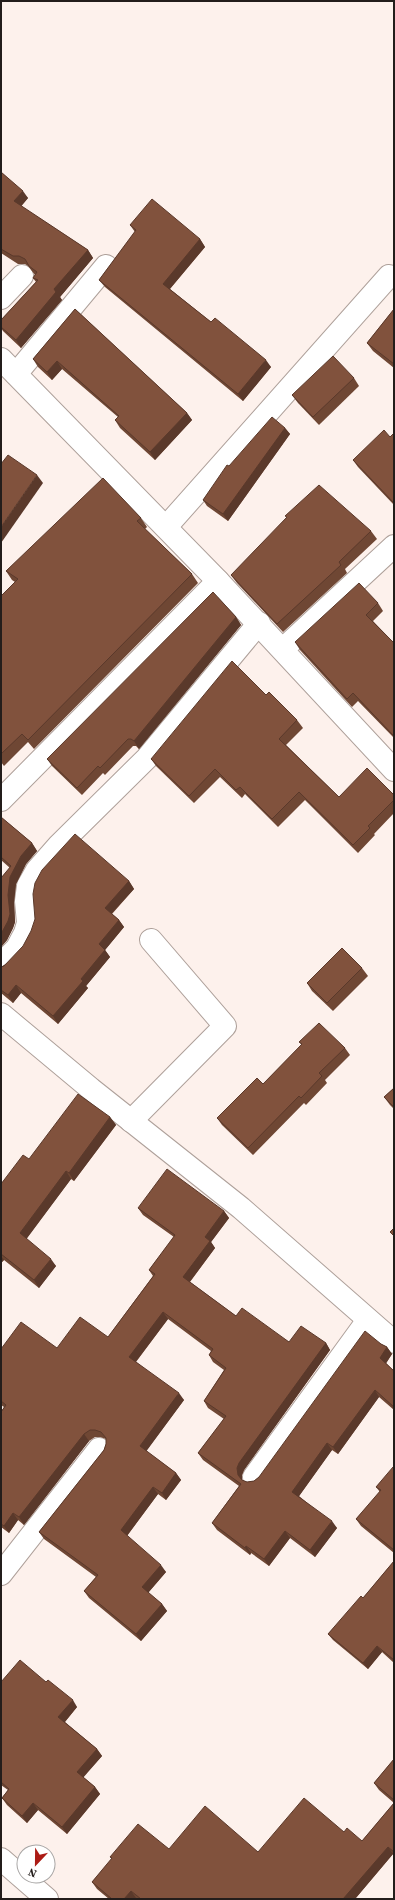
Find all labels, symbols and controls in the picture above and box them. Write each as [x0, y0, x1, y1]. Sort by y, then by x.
north arrow [16, 1844, 56, 1884]
text: N [26, 1864, 39, 1881]

